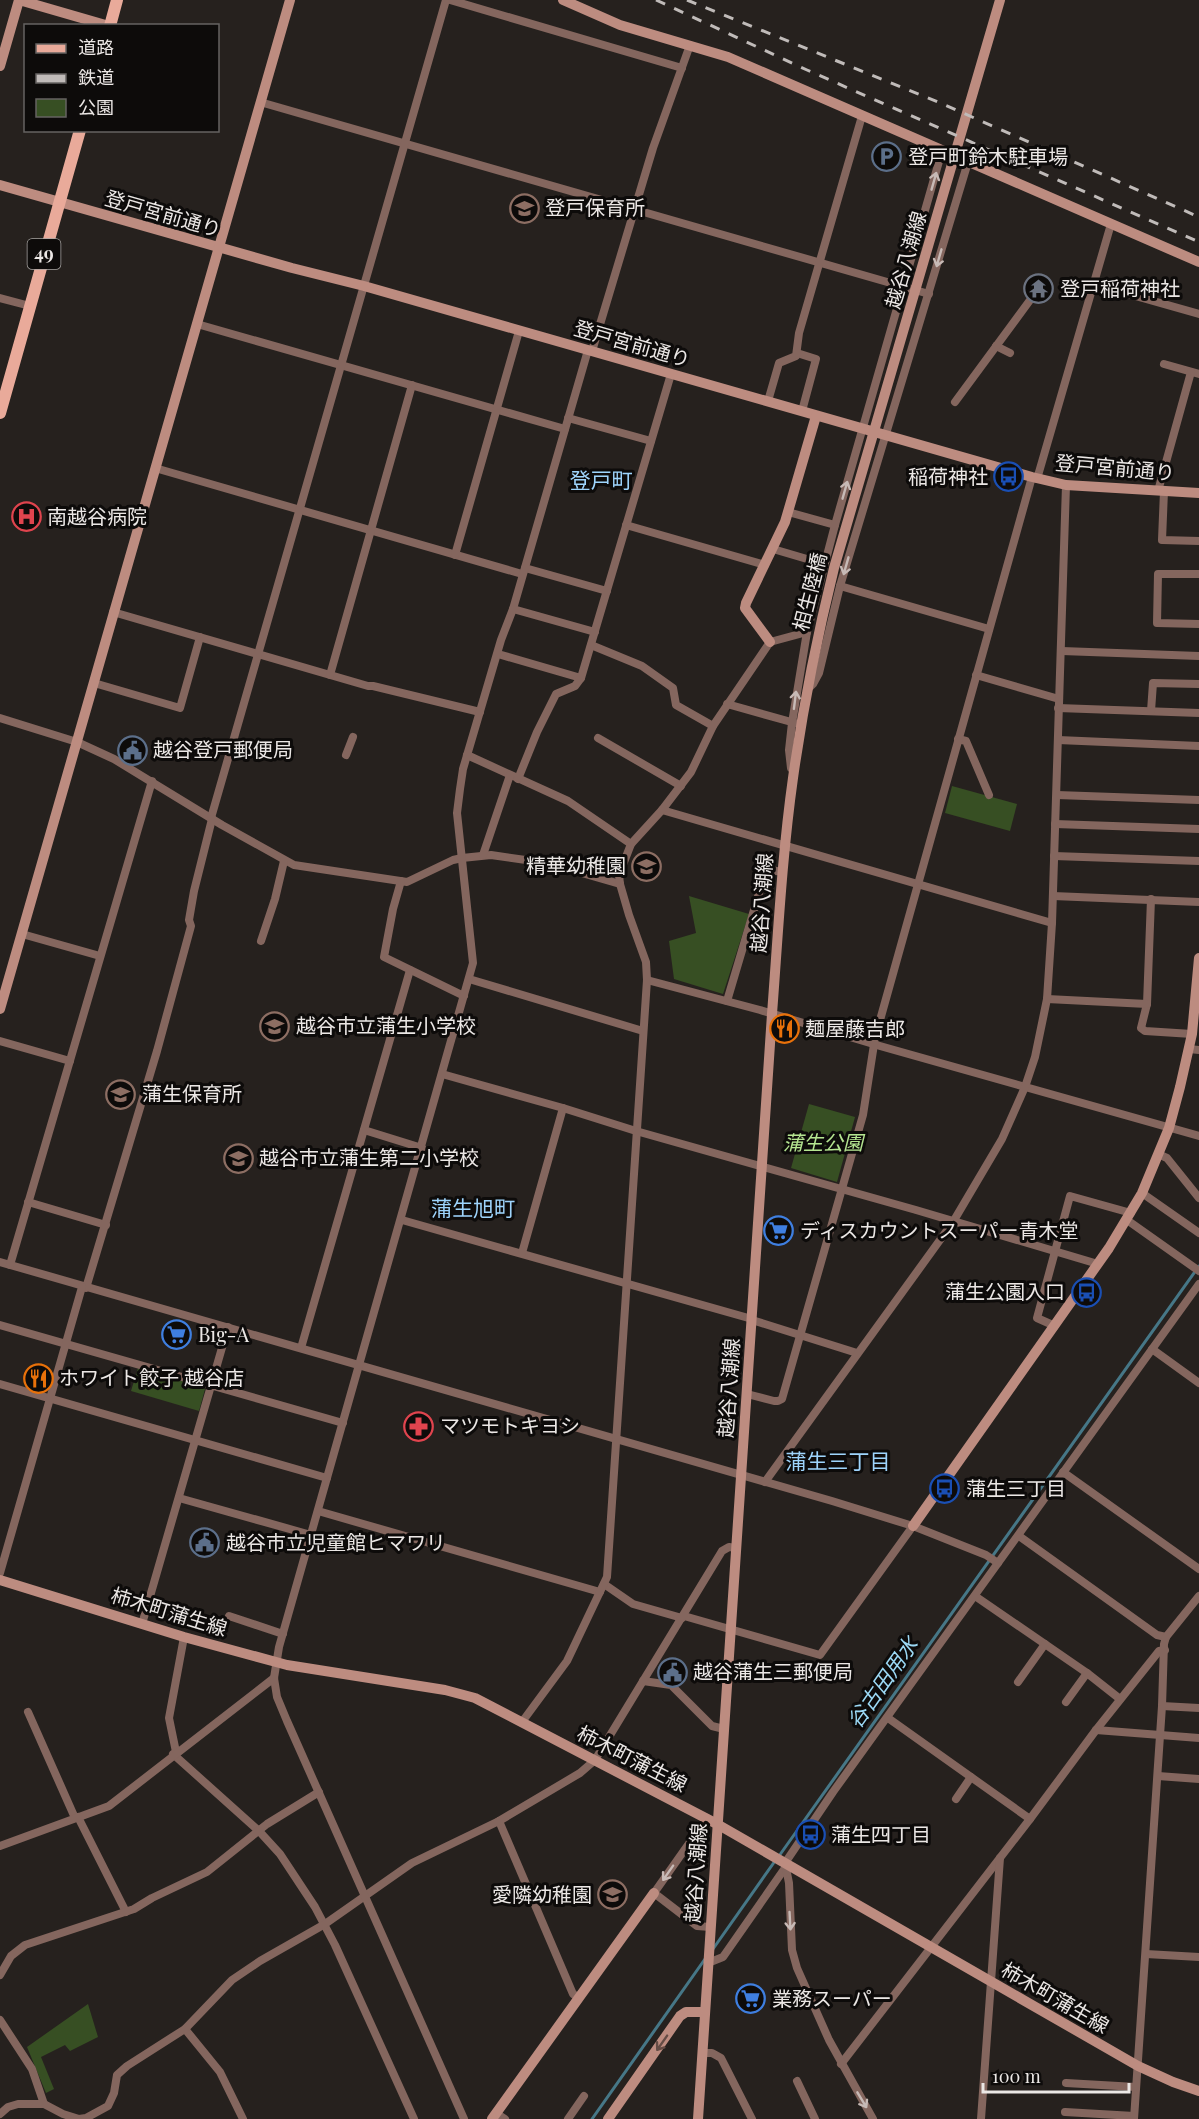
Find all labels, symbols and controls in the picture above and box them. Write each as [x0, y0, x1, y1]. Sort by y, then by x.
legend [24, 24, 219, 132]
text: 道路 [78, 35, 114, 59]
text: 鉄道 [78, 65, 114, 89]
text: 公園 [78, 95, 114, 119]
parking icon: 登戸町鈴木駐車場 [871, 141, 903, 173]
place label: 登戸町鈴木駐車場 [908, 142, 1068, 169]
one-way arrow [928, 172, 940, 191]
street label: 登戸宮前通り [102, 183, 225, 242]
school or university icon: 登戸保育所 [508, 192, 540, 224]
place label: 登戸保育所 [545, 193, 645, 220]
street label: 越谷八潮線 [878, 208, 931, 311]
road number: 49 [28, 239, 60, 269]
one-way arrow [933, 249, 944, 268]
temple icon: 登戸稲荷神社 [1023, 273, 1055, 305]
place label: 登戸稲荷神社 [1060, 274, 1180, 301]
street label: 登戸宮前通り [571, 313, 694, 372]
street label: 登戸宮前通り [1054, 448, 1176, 485]
bus stop icon: 稲荷神社 [993, 461, 1025, 493]
place label: 稲荷神社 [908, 462, 988, 489]
district label: 登戸町 [570, 465, 633, 493]
one-way arrow [840, 481, 851, 500]
hospital icon: 南越谷病院 [10, 501, 42, 533]
place label: 南越谷病院 [47, 502, 147, 529]
street label: 相生陸橋 [786, 550, 831, 634]
one-way arrow [840, 556, 851, 575]
one-way arrow [790, 690, 801, 710]
public building icon: 越谷登戸郵便局 [116, 734, 148, 766]
place label: 越谷登戸郵便局 [153, 735, 293, 762]
school or university icon: 精華幼稚園 [631, 850, 663, 882]
place label: 精華幼稚園 [526, 851, 626, 878]
street label: 越谷八潮線 [744, 852, 777, 954]
school or university icon: 越谷市立蒲生小学校 [259, 1010, 291, 1042]
place label: 越谷市立蒲生小学校 [296, 1011, 476, 1038]
restaurant icon: 麺屋藤吉郎 [768, 1013, 800, 1045]
place label: 麺屋藤吉郎 [805, 1014, 905, 1041]
school or university icon: 蒲生保育所 [105, 1078, 137, 1110]
place label: 蒲生保育所 [142, 1079, 242, 1106]
park label: 蒲生公園 [783, 1128, 866, 1155]
school or university icon: 越谷市立蒲生第二小学校 [222, 1142, 254, 1174]
place label: 越谷市立蒲生第二小学校 [259, 1143, 479, 1170]
district label: 蒲生旭町 [431, 1193, 515, 1221]
supermarket icon: ディスカウントスーパー青木堂 [763, 1215, 795, 1247]
place label: ディスカウントスーパー青木堂 [800, 1216, 1078, 1243]
bus stop icon: 蒲生公園入口 [1070, 1276, 1102, 1308]
place label: 蒲生公園入口 [945, 1277, 1065, 1304]
supermarket icon: Big-A [161, 1319, 193, 1351]
place label: Big-A [198, 1320, 250, 1347]
street label: 越谷八潮線 [711, 1337, 744, 1439]
restaurant icon: ホワイト餃子 越谷店 [22, 1362, 54, 1394]
place label: ホワイト餃子 越谷店 [59, 1363, 244, 1390]
pharmacy icon: マツモトキヨシ [403, 1410, 435, 1442]
place label: マツモトキヨシ [440, 1411, 580, 1438]
district label: 蒲生三丁目 [786, 1446, 891, 1474]
bus stop icon: 蒲生三丁目 [929, 1473, 961, 1505]
place label: 蒲生三丁目 [966, 1474, 1066, 1501]
public building icon: 越谷市立児童館ヒマワリ [189, 1527, 221, 1559]
place label: 越谷市立児童館ヒマワリ [226, 1528, 446, 1555]
street label: 柿木町蒲生線 [108, 1580, 231, 1641]
water label: 谷古田用水 [840, 1629, 924, 1733]
public building icon: 越谷蒲生三郵便局 [656, 1656, 688, 1688]
place label: 越谷蒲生三郵便局 [693, 1657, 853, 1684]
street label: 柿木町蒲生線 [573, 1718, 692, 1797]
bus stop icon: 蒲生四丁目 [794, 1819, 826, 1851]
place label: 蒲生四丁目 [831, 1820, 931, 1847]
street label: 越谷八潮線 [678, 1822, 711, 1924]
one-way arrow [662, 1864, 674, 1880]
school or university icon: 愛隣幼稚園 [597, 1879, 629, 1911]
place label: 愛隣幼稚園 [492, 1880, 592, 1907]
one-way arrow [785, 1910, 796, 1930]
street label: 柿木町蒲生線 [997, 1955, 1114, 2038]
supermarket icon: 業務スーパー [735, 1983, 767, 2015]
place label: 業務スーパー [772, 1984, 892, 2011]
one-way arrow [656, 2034, 668, 2051]
scale bar [983, 2056, 1128, 2094]
text: 100 m [992, 2064, 1041, 2088]
one-way arrow [856, 2091, 868, 2108]

